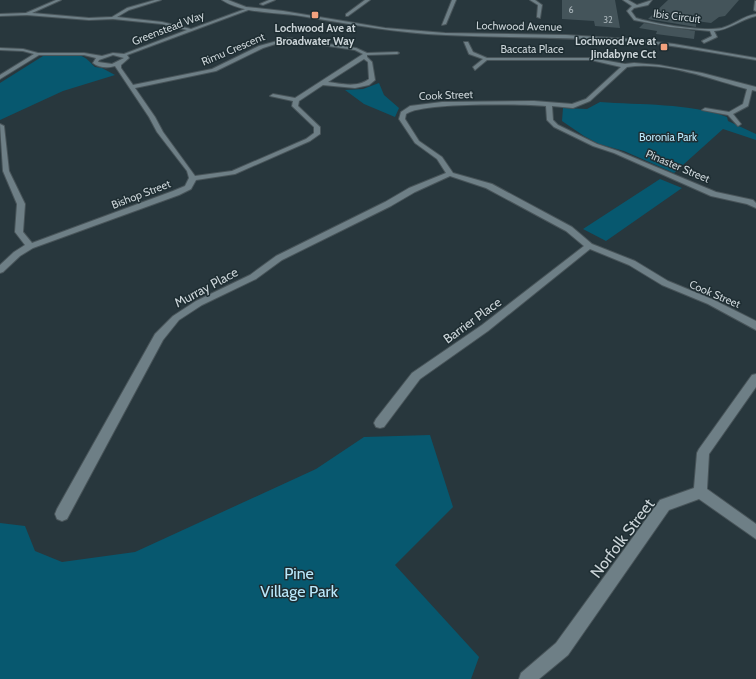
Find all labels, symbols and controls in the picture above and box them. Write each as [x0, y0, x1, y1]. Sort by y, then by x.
house number: 6 [568, 4, 574, 15]
street label: Ibis Circuit [652, 6, 702, 26]
street label: Greenstead Way [130, 8, 207, 48]
marker: Lochwood Ave at Broadwater Way [310, 10, 320, 20]
house number: 32 [603, 14, 613, 25]
street label: Lochwood Avenue [476, 18, 562, 34]
place label: Lochwood Ave at Broadwater Way [274, 21, 356, 48]
street label: Rimu Crescent [199, 29, 267, 69]
place label: Lochwood Ave at Jindabyne Cct [575, 34, 656, 61]
street label: Baccata Place [500, 42, 564, 56]
marker: Lochwood Ave at Jindabyne Cct [659, 42, 669, 52]
street label: Cook Street [419, 87, 474, 103]
park label: Boronia Park [639, 130, 697, 144]
street label: Pinaster Street [644, 146, 712, 186]
street label: Bishop Street [109, 176, 173, 212]
street label: Murray Place [171, 263, 241, 310]
street label: Cook Street [687, 277, 743, 311]
street label: Barrier Place [440, 293, 504, 346]
street label: Norfolk Street [586, 494, 659, 582]
park label: Pine Village Park [260, 564, 339, 601]

